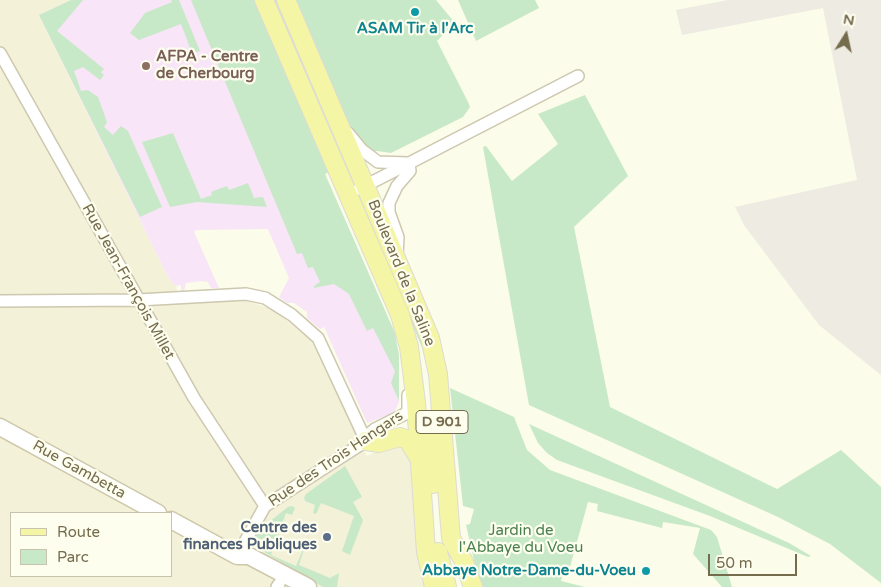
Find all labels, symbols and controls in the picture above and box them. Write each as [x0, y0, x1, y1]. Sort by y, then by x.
marker: ASAM Tir à l'Arc [409, 6, 421, 18]
north arrow [821, 10, 871, 60]
text: N [842, 10, 856, 29]
place label: ASAM Tir à l'Arc [357, 20, 473, 38]
place label: AFPA - Centre de Cherbourg [156, 48, 258, 83]
marker: AFPA - Centre de Cherbourg [140, 60, 152, 72]
street label: Boulevard de la Saline [363, 197, 439, 349]
street label: Rue Jean-François Millet [78, 201, 178, 363]
street label: Rue des Trois Hangars [265, 407, 407, 511]
road number: D 901 [416, 411, 468, 434]
street label: Rue Gambetta [29, 437, 129, 503]
legend [10, 512, 172, 577]
place label: Centre des finances Publiques [183, 519, 317, 554]
park label: Jardin de l'Abbaye du Voeu [459, 522, 583, 557]
text: Route [57, 523, 100, 541]
marker: Centre des finances Publiques [321, 531, 333, 543]
scale bar [711, 544, 800, 576]
text: Parc [57, 548, 89, 566]
text: 50 m [716, 554, 753, 572]
place label: Abbaye Notre-Dame-du-Voeu [422, 562, 636, 580]
marker: Abbaye Notre-Dame-du-Voeu [640, 565, 652, 577]

